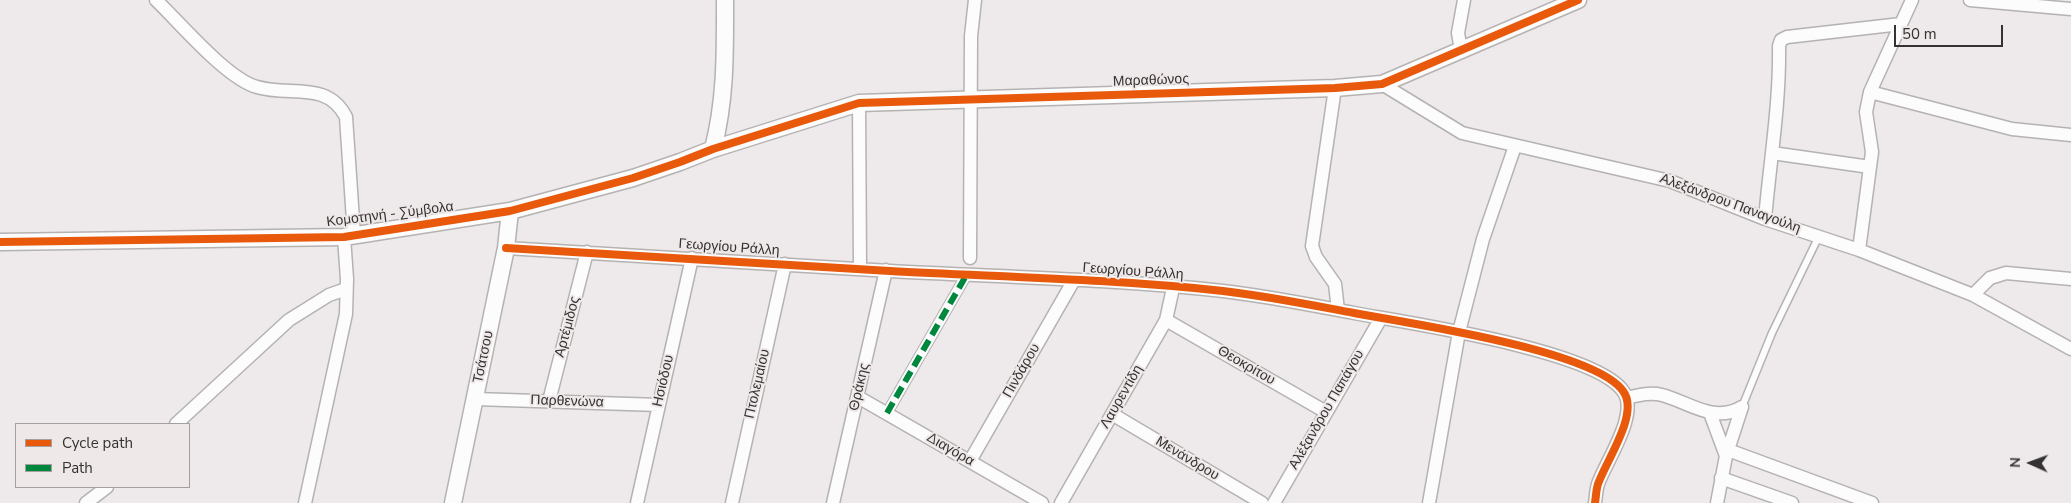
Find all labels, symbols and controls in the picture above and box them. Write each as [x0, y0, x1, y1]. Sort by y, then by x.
scale bar [1896, 15, 2005, 47]
text: 50 m [1902, 24, 1937, 44]
street label: Μαραθώνος [1113, 71, 1189, 91]
street label: Αλεξάνδρου Παναγούλη [1657, 171, 1803, 237]
street label: Κομοτηνή - Σύμβολα [325, 199, 455, 231]
street label: Γεωργίου Ράλλη [678, 236, 780, 260]
street label: Γεωργίου Ράλλη [1082, 260, 1184, 284]
street label: Αρτέμιδος [552, 295, 584, 359]
street label: Τσάτσου [470, 329, 498, 385]
street label: Πινδάρου [1000, 341, 1044, 401]
street label: Θεοκρίτου [1214, 343, 1278, 389]
street label: Αλέξανδρου Παπάγου [1286, 347, 1368, 473]
street label: Πτολεμαίου [742, 348, 774, 420]
street label: Ησιόδου [650, 353, 678, 409]
street label: Θράκης [846, 361, 874, 413]
street label: Λαυρεντίδη [1097, 362, 1147, 432]
street label: Παρθενώνα [530, 392, 604, 412]
legend [15, 423, 190, 488]
street label: Διαγόρα [923, 430, 977, 470]
text: Cycle path [62, 433, 133, 453]
street label: Μενάνδρου [1152, 433, 1222, 485]
north arrow [2006, 438, 2056, 488]
text: N [2006, 457, 2025, 468]
text: Path [62, 458, 93, 478]

